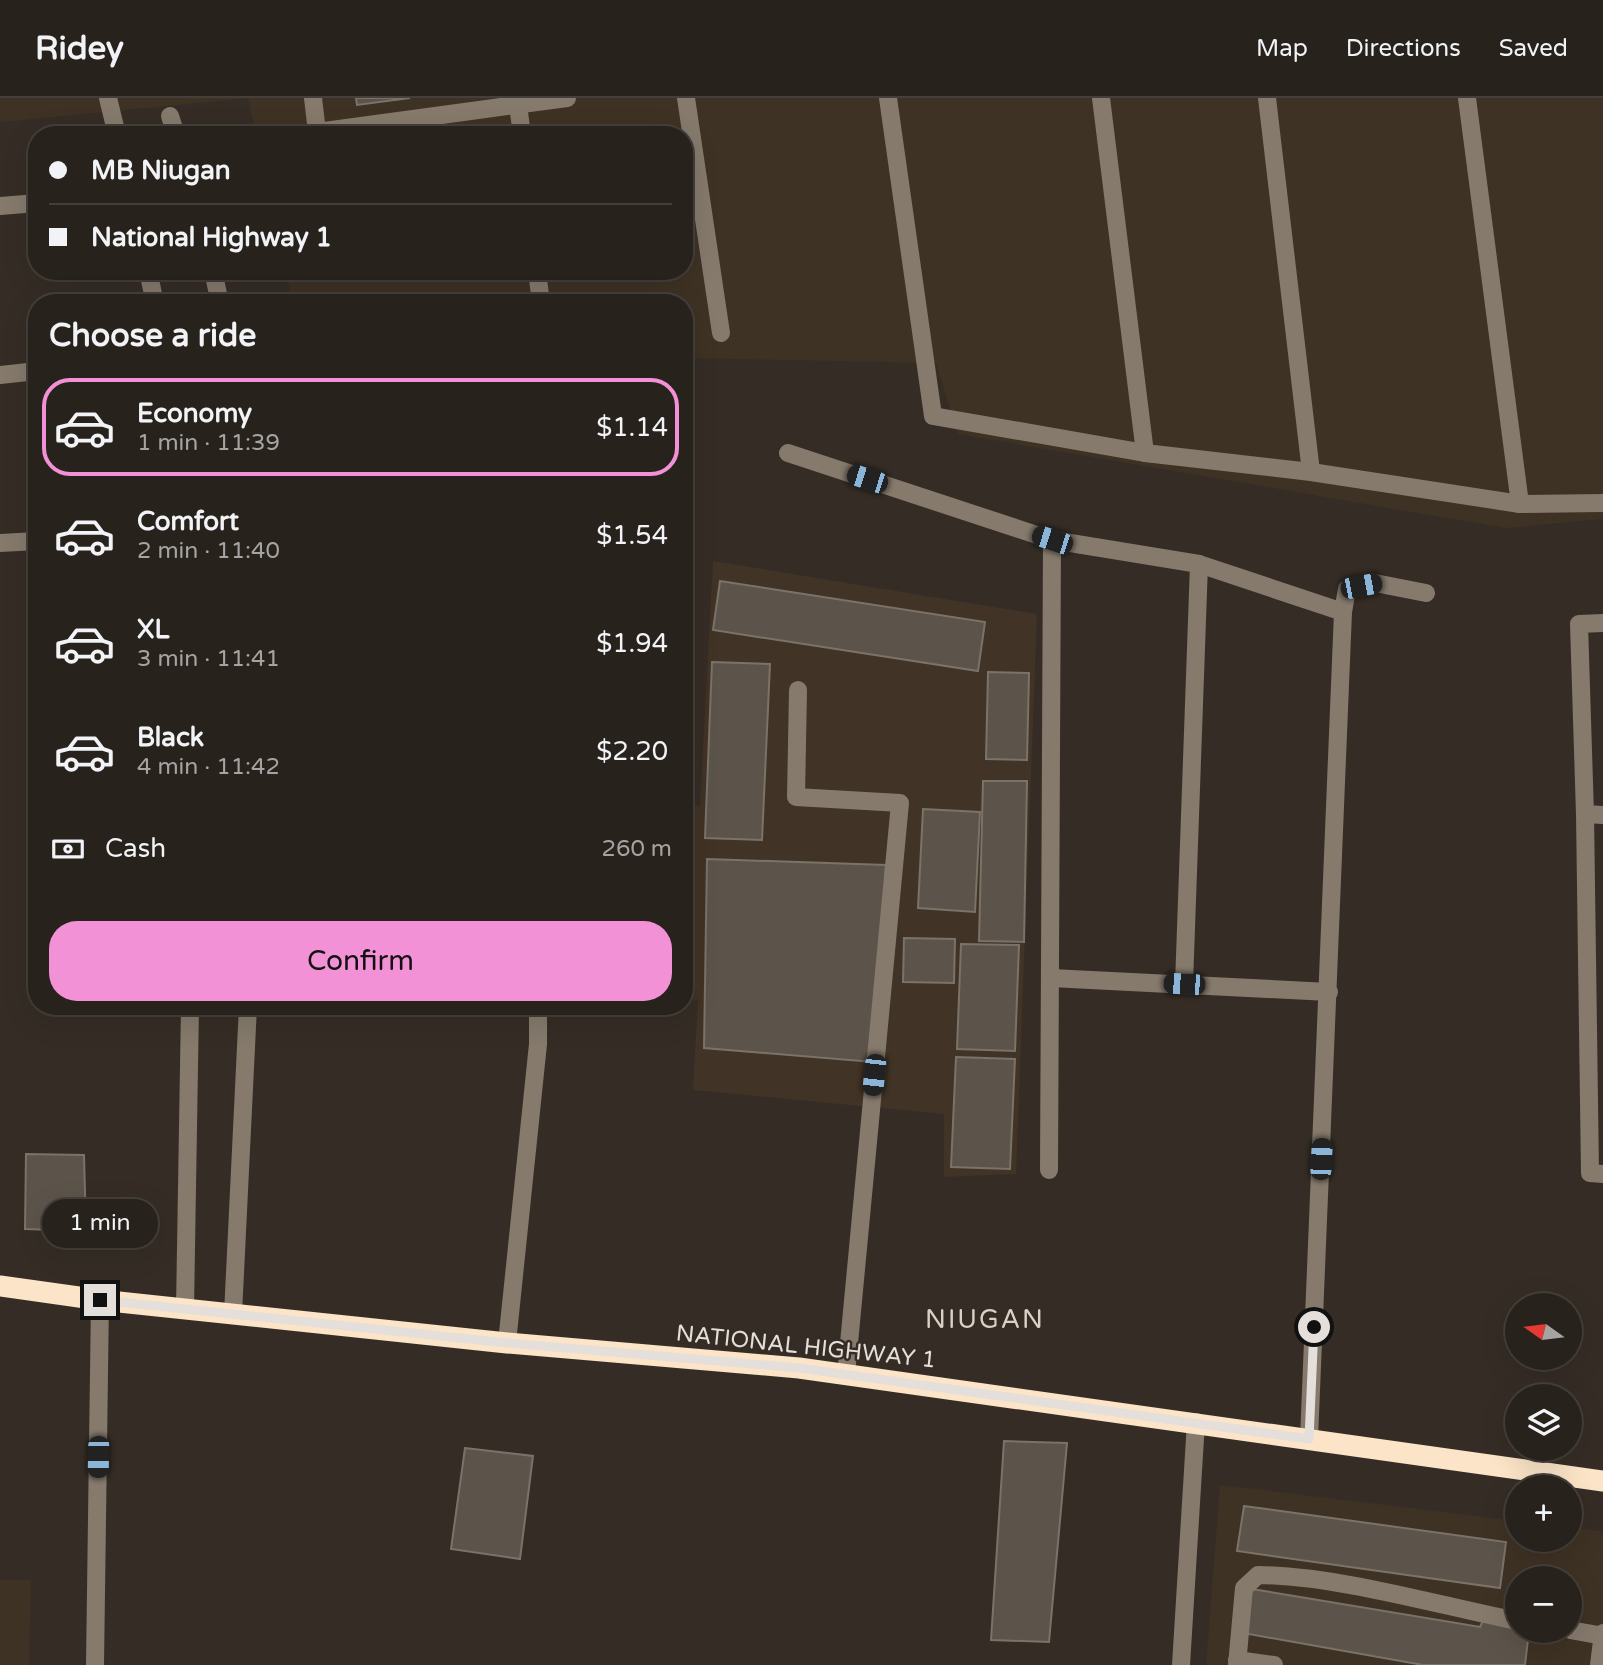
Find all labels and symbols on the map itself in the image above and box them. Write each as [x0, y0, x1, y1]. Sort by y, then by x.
car [844, 463, 891, 495]
car [1029, 524, 1076, 556]
car [1339, 572, 1384, 600]
car [1163, 972, 1206, 996]
car [862, 1053, 887, 1097]
car [1310, 1137, 1333, 1181]
callout: 1 min [42, 1198, 158, 1248]
route end [84, 1284, 116, 1316]
north arrow [1505, 1293, 1582, 1370]
district label: NIUGAN [925, 1304, 1045, 1335]
route start [1298, 1311, 1330, 1343]
street label: NATIONAL HIGHWAY 1 [675, 1319, 937, 1375]
car [88, 1436, 109, 1478]

